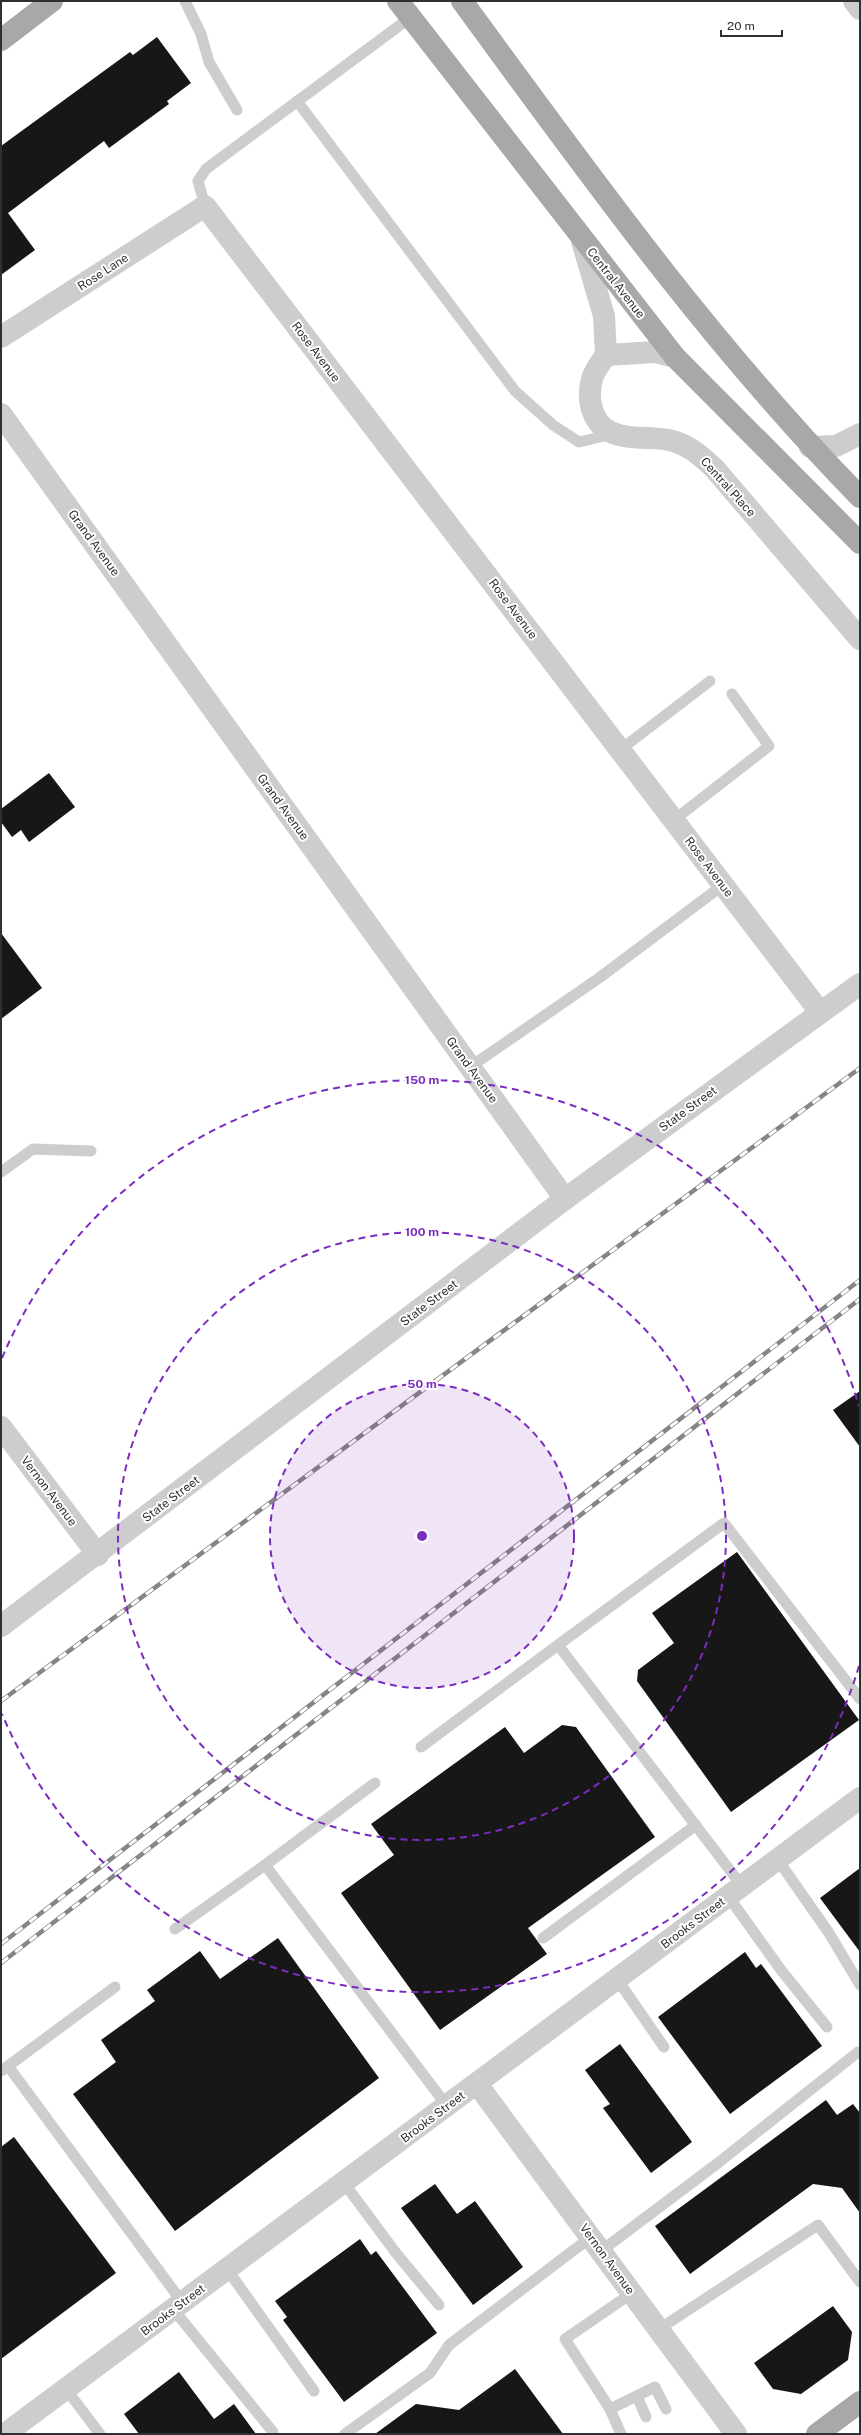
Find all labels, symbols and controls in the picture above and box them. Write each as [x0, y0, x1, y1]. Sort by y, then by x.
scale bar [721, 12, 782, 38]
text: 20 m [727, 19, 755, 33]
street label: Central Avenue [584, 245, 648, 321]
street label: Rose Lane [75, 250, 131, 294]
street label: Rose Avenue [289, 319, 343, 385]
street label: Central Place [698, 454, 758, 520]
street label: Grand Avenue [65, 507, 123, 579]
street label: Rose Avenue [486, 576, 540, 642]
street label: Grand Avenue [254, 771, 312, 843]
street label: Rose Avenue [682, 834, 736, 900]
street label: Grand Avenue [443, 1034, 501, 1106]
text: 150 m [405, 1073, 439, 1087]
street label: State Street [656, 1083, 720, 1135]
text: 100 m [405, 1225, 439, 1239]
street label: State Street [398, 1277, 461, 1329]
text: 50 m [407, 1377, 437, 1391]
street label: Vernon Avenue [18, 1453, 80, 1529]
street label: State Street [140, 1473, 203, 1525]
centre of rings [415, 1529, 429, 1543]
street label: Brooks Street [658, 1894, 728, 1952]
street label: Brooks Street [398, 2088, 468, 2146]
street label: Vernon Avenue [577, 2221, 637, 2297]
street label: Brooks Street [138, 2281, 208, 2339]

